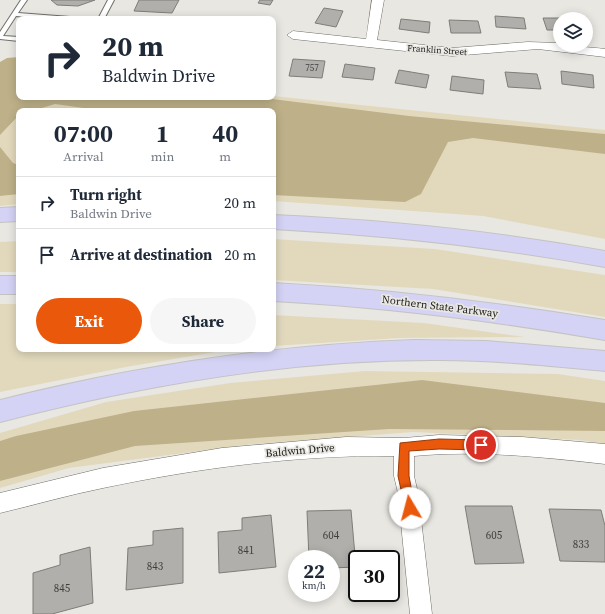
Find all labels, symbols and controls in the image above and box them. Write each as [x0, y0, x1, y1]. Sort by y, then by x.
map controls [553, 12, 593, 52]
button: layers [553, 12, 593, 52]
text: 20 m [102, 27, 164, 65]
icon: right [36, 32, 88, 84]
street label: Franklin Street [407, 42, 467, 58]
house number: 757 [305, 62, 319, 74]
text: Baldwin Drive [102, 63, 216, 88]
text: 07:00 [54, 117, 113, 150]
text: 1 [156, 117, 169, 150]
text: 40 [212, 117, 238, 150]
text: Arrival [63, 148, 104, 165]
text: min [151, 148, 174, 165]
text: m [219, 148, 231, 165]
text: Turn right [70, 184, 142, 205]
icon: right [36, 192, 58, 214]
text: 20 m [224, 192, 256, 213]
text: Baldwin Drive [70, 205, 152, 222]
icon: arrive [36, 244, 58, 266]
text: Arrive at destination [70, 244, 212, 265]
text: 20 m [224, 244, 256, 265]
street label: Northern State Parkway [381, 292, 499, 321]
button: Exit [36, 298, 142, 344]
button: Share [150, 298, 256, 344]
pin [464, 428, 498, 462]
icon: arrive [470, 434, 492, 456]
street label: Baldwin Drive [265, 440, 336, 461]
position arrow [389, 487, 431, 529]
house number: 604 [323, 528, 340, 543]
house number: 605 [486, 528, 503, 543]
house number: 833 [573, 537, 590, 552]
house number: 841 [238, 543, 254, 558]
speed limit sign: 30 [348, 550, 400, 602]
text: 22 [303, 557, 325, 585]
house number: 843 [147, 559, 164, 574]
text: km/h [302, 579, 326, 592]
house number: 845 [54, 581, 71, 596]

